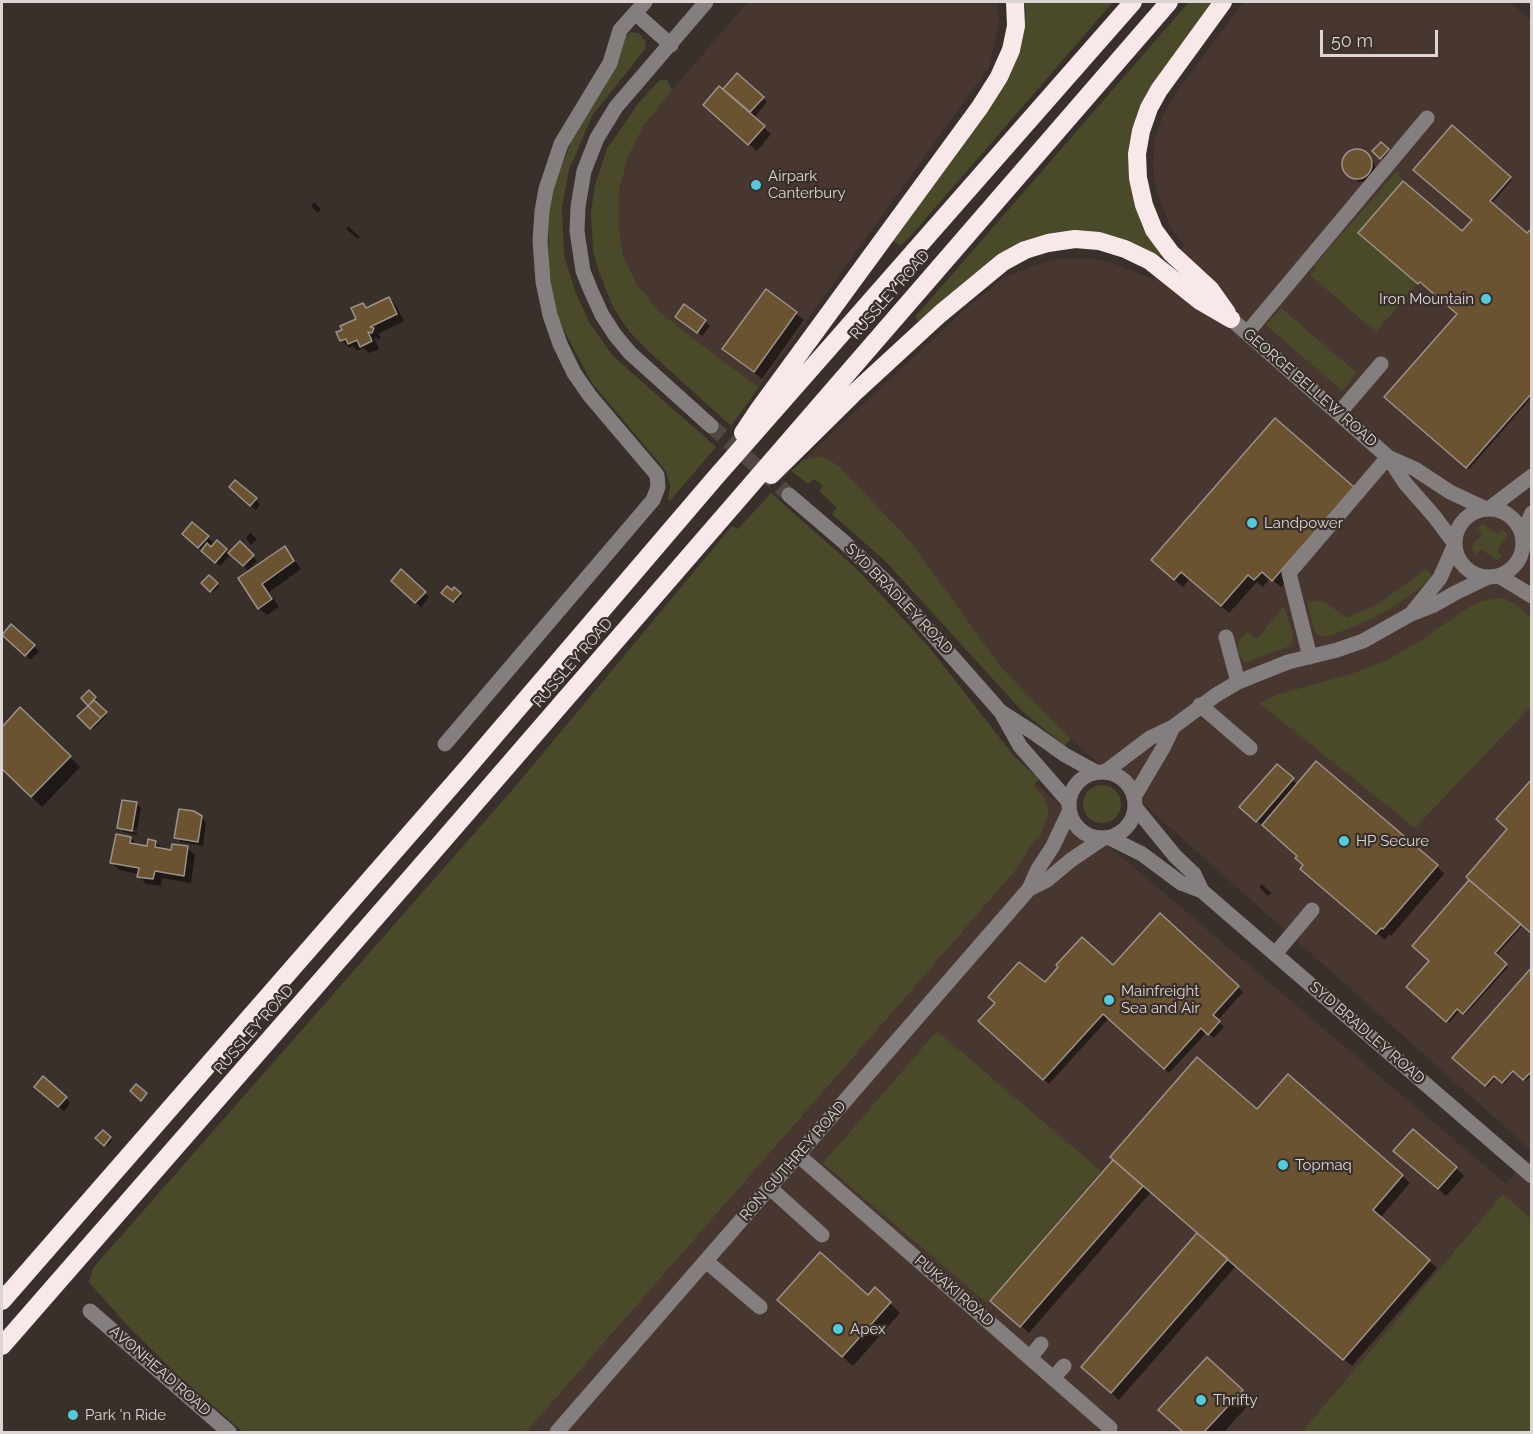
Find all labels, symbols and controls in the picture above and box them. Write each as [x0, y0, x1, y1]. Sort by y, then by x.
scale bar [1323, 18, 1442, 56]
text: 50 m [1331, 30, 1373, 51]
place label: Airpark Canterbury [768, 167, 846, 202]
marker: Airpark Canterbury [749, 178, 763, 192]
street label: RUSSLEY ROAD [846, 247, 934, 343]
place label: Iron Mountain [1379, 290, 1474, 308]
marker: Iron Mountain [1479, 292, 1493, 306]
street label: GEORGE BELLEW ROAD [1239, 325, 1381, 451]
place label: Landpower [1264, 514, 1343, 532]
marker: Landpower [1245, 516, 1259, 530]
street label: SYD BRADLEY ROAD [842, 540, 956, 658]
street label: RUSSLEY ROAD [529, 615, 617, 711]
place label: HP Secure [1356, 832, 1429, 850]
marker: HP Secure [1337, 834, 1351, 848]
street label: SYD BRADLEY ROAD [1306, 978, 1428, 1088]
street label: RUSSLEY ROAD [210, 982, 298, 1078]
place label: Mainfreight Sea and Air [1121, 982, 1200, 1017]
marker: Mainfreight Sea and Air [1102, 993, 1116, 1007]
street label: RON GUTHREY ROAD [736, 1097, 850, 1225]
place label: Topmaq [1295, 1156, 1352, 1174]
marker: Topmaq [1276, 1158, 1290, 1172]
street label: PUKAKI ROAD [911, 1252, 997, 1330]
place label: Apex [850, 1320, 885, 1338]
street label: AVONHEAD ROAD [106, 1322, 214, 1420]
marker: Apex [831, 1322, 845, 1336]
place label: Thrifty [1213, 1391, 1258, 1409]
marker: Thrifty [1194, 1393, 1208, 1407]
place label: Park 'n Ride [85, 1406, 166, 1424]
marker: Park 'n Ride [66, 1408, 80, 1422]

